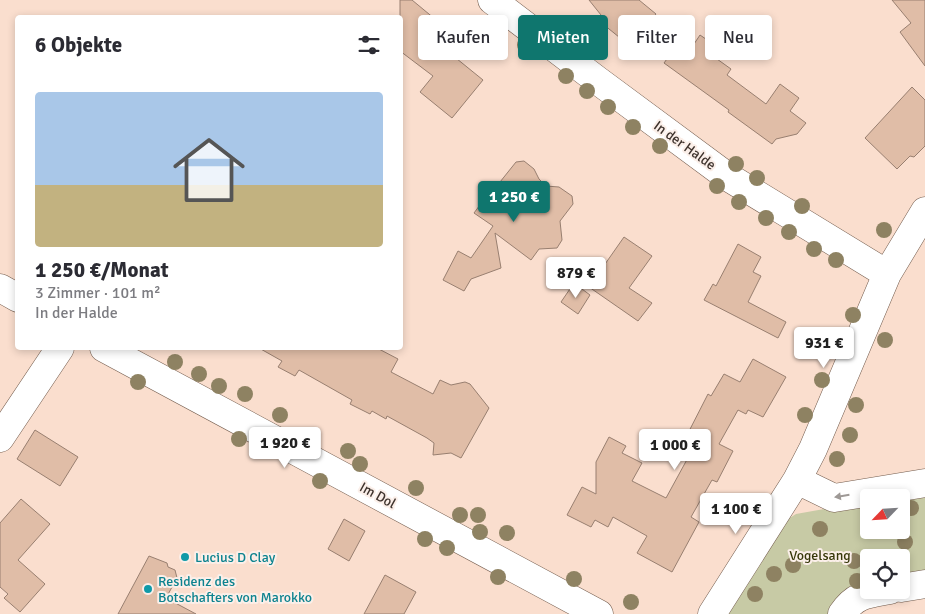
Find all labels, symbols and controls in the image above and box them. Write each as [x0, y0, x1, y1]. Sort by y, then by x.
chip: Kaufen [418, 15, 508, 60]
chip: Mieten [518, 15, 608, 60]
chip: Filter [618, 15, 695, 60]
chip: Neu [705, 15, 772, 60]
icon: filters [355, 31, 383, 59]
text: 6 Objekte [35, 32, 122, 58]
street label: In der Halde [650, 117, 719, 174]
icon: home [164, 125, 254, 215]
pin: 1 250 € [468, 180, 560, 223]
text: 1 250 € [489, 187, 539, 207]
pin: 879 € [541, 256, 611, 299]
text: 1 250 €/Monat [35, 257, 169, 283]
text: 879 € [557, 263, 595, 283]
text: 3 Zimmer · 101 m² [35, 283, 161, 303]
text: In der Halde [35, 303, 118, 323]
pin: 931 € [789, 326, 859, 369]
text: 931 € [805, 333, 843, 353]
pin: 1 920 € [239, 426, 331, 469]
pin: 1 000 € [629, 428, 721, 471]
text: 1 920 € [260, 433, 310, 453]
text: 1 000 € [650, 435, 700, 455]
street label: Im Dol [357, 479, 399, 512]
north arrow [860, 489, 910, 539]
map controls [860, 489, 910, 599]
pin: 1 100 € [690, 492, 782, 535]
one-way arrow [834, 493, 850, 501]
text: 1 100 € [711, 499, 761, 519]
park label: Vogelsang [789, 547, 851, 564]
place label: Lucius D Clay [195, 549, 276, 566]
button: locate [860, 549, 910, 599]
marker: Lucius D Clay [179, 551, 191, 563]
place label: Residenz des Botschafters von Marokko [158, 573, 312, 606]
marker: Residenz des Botschafters von Marokko [142, 583, 154, 595]

